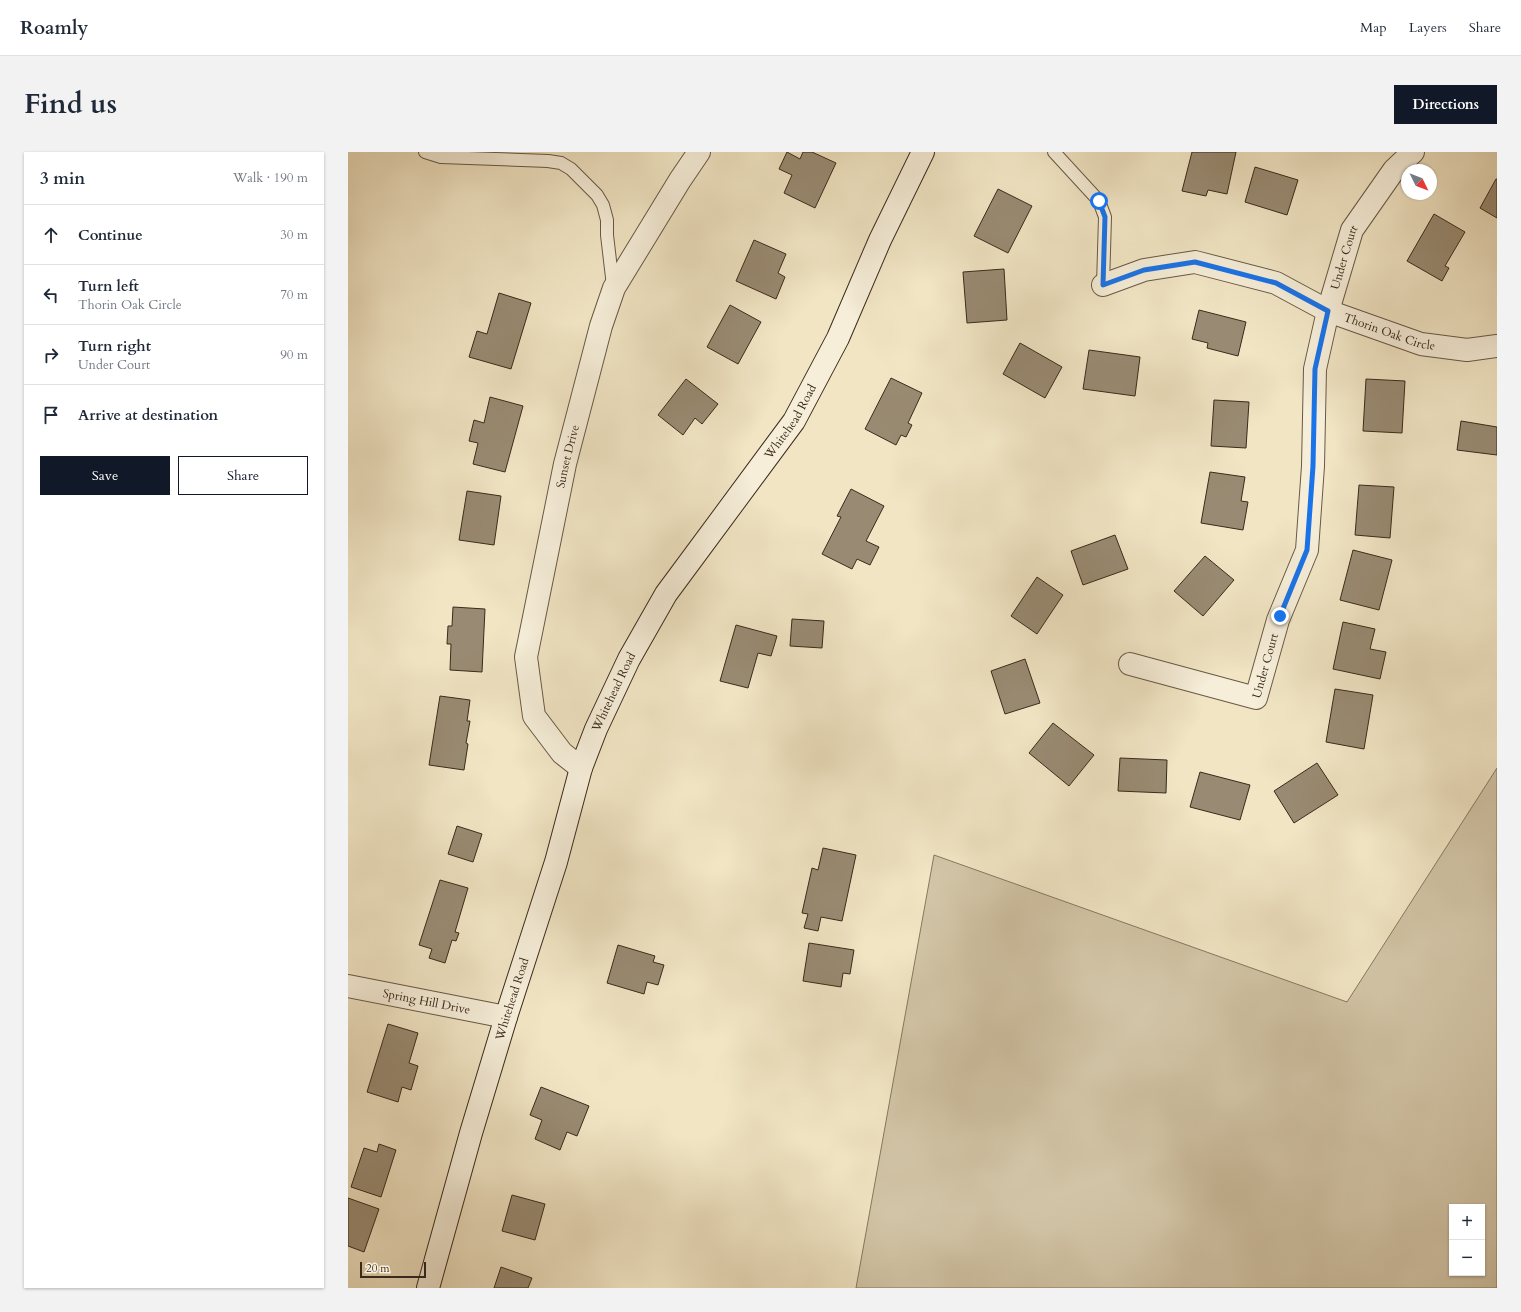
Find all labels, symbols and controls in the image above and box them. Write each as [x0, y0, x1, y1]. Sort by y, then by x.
text: Roamly [20, 15, 88, 41]
text: Map [1360, 18, 1387, 37]
text: Layers [1409, 18, 1447, 37]
text: Share [1469, 18, 1501, 37]
text: Find us [24, 85, 117, 123]
button: Directions [1394, 85, 1497, 124]
north arrow [1401, 164, 1437, 200]
text: 3 min [40, 167, 85, 190]
text: Walk · 190 m [233, 169, 308, 187]
route start [1090, 192, 1108, 210]
street label: Under Court [1327, 221, 1361, 291]
icon: ahead [40, 224, 62, 246]
text: Continue [78, 225, 143, 245]
text: 30 m [280, 226, 308, 244]
text: Turn left [78, 276, 139, 296]
icon: left [40, 284, 62, 306]
text: 70 m [280, 286, 308, 304]
text: Thorin Oak Circle [78, 296, 182, 314]
street label: Thorin Oak Circle [1341, 309, 1436, 354]
text: Turn right [78, 336, 151, 356]
icon: right [40, 344, 62, 366]
text: 90 m [280, 346, 308, 364]
text: Under Court [78, 356, 150, 374]
street label: Whitehead Road [760, 381, 820, 463]
icon: arrive [40, 404, 62, 426]
text: Arrive at destination [78, 405, 218, 425]
street label: Sunset Drive [552, 423, 583, 490]
button: Save [40, 456, 170, 495]
button: Share [178, 456, 308, 495]
route end [1271, 607, 1289, 625]
street label: Under Court [1248, 631, 1282, 700]
street label: Whitehead Road [588, 649, 639, 735]
street label: Whitehead Road [491, 955, 533, 1043]
street label: Spring Hill Drive [381, 985, 472, 1018]
map controls [1449, 1204, 1485, 1276]
button: + [1449, 1204, 1485, 1240]
button: − [1449, 1240, 1485, 1276]
scale bar [360, 1260, 426, 1279]
text: 20 m [366, 1261, 390, 1276]

